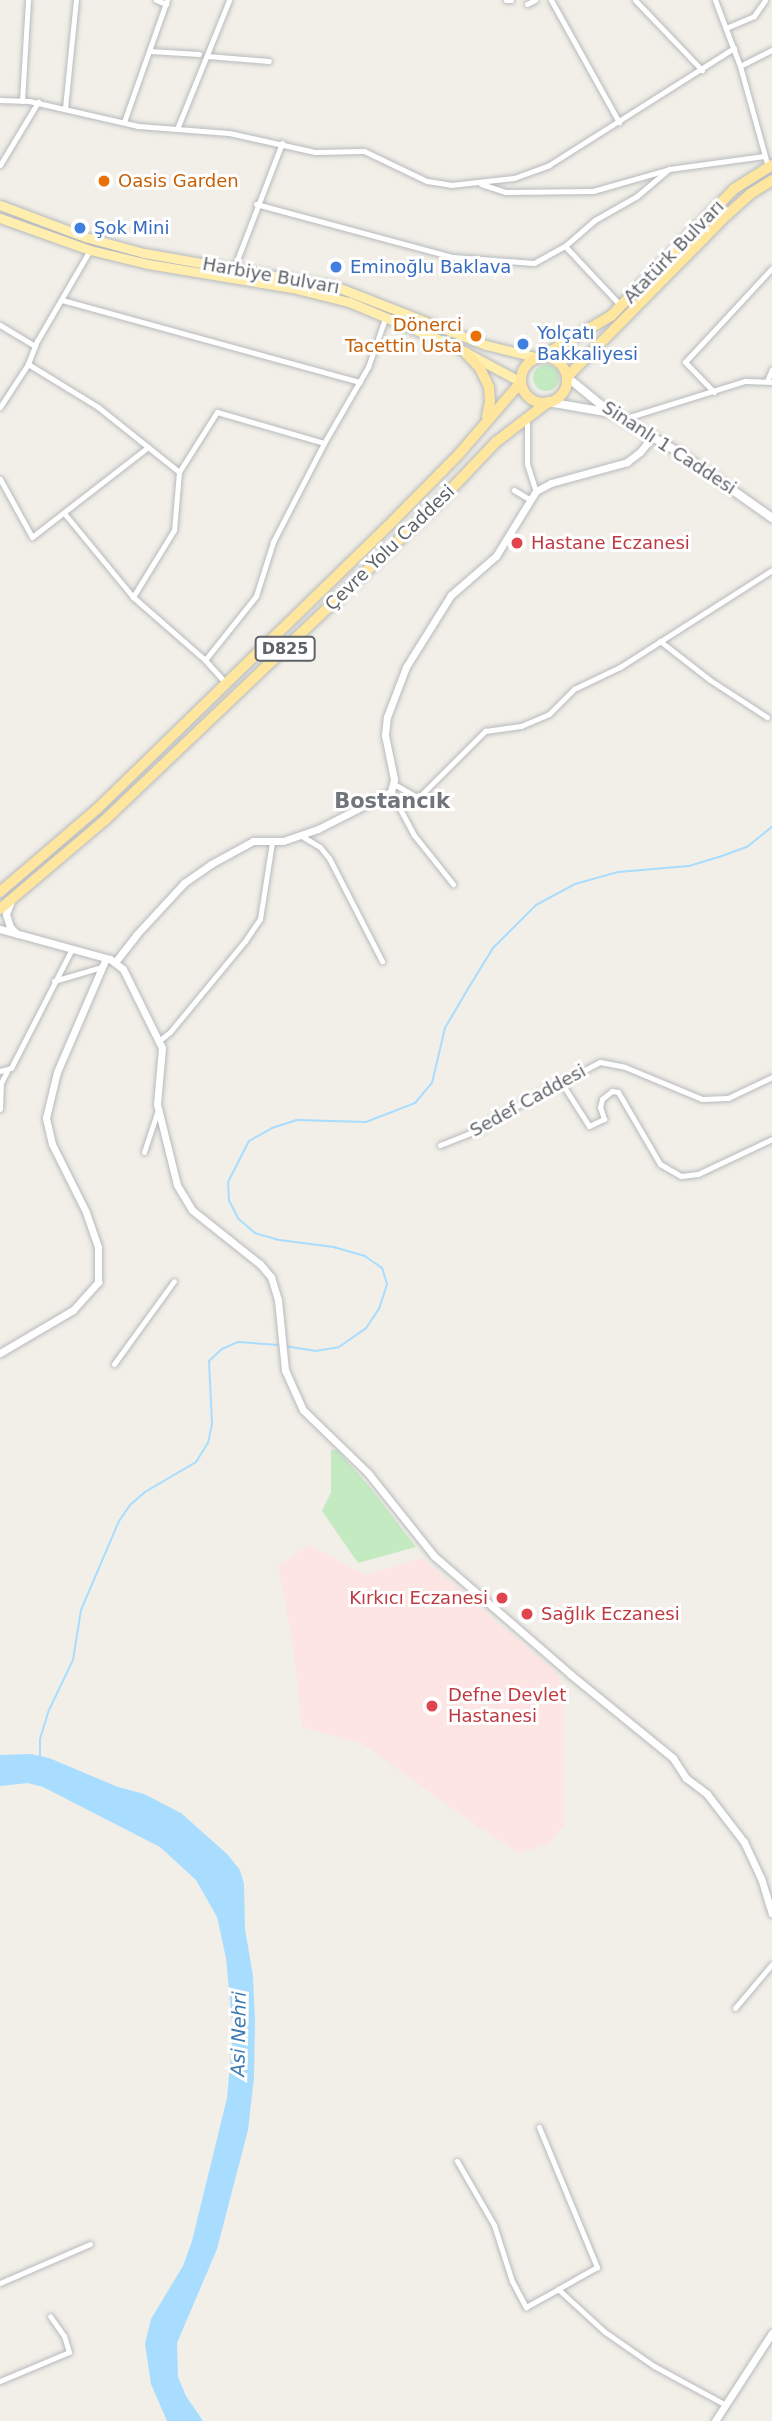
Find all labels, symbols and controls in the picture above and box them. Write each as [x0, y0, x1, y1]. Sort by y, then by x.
place label: Oasis Garden [118, 170, 239, 192]
marker: Oasis Garden [96, 173, 112, 189]
street label: Atatürk Bulvarı [619, 196, 729, 308]
place label: Şok Mini [94, 217, 170, 239]
marker: Şok Mini [72, 220, 88, 236]
street label: Harbiye Bulvarı [201, 253, 341, 299]
place label: Eminoğlu Baklava [350, 256, 511, 278]
marker: Eminoğlu Baklava [328, 259, 344, 275]
place label: Dönerci Tacettin Usta [345, 315, 462, 358]
place label: Yolçatı Bakkaliyesi [537, 323, 638, 366]
marker: Dönerci Tacettin Usta [468, 328, 484, 344]
marker: Yolçatı Bakkaliyesi [515, 336, 531, 352]
street label: Sinanlı 1 Caddesi [598, 397, 740, 499]
street label: Çevre Yolu Caddesi [321, 481, 459, 615]
place label: Hastane Eczanesi [531, 532, 690, 554]
marker: Hastane Eczanesi [509, 535, 525, 551]
road number: D825 [254, 636, 316, 662]
district label: Bostancık [334, 788, 450, 814]
street label: Sedef Caddesi [466, 1060, 590, 1142]
place label: Kırkıcı Eczanesi [349, 1587, 488, 1609]
marker: Kırkıcı Eczanesi [494, 1590, 510, 1606]
place label: Sağlık Eczanesi [541, 1603, 680, 1625]
marker: Sağlık Eczanesi [519, 1606, 535, 1622]
place label: Defne Devlet Hastanesi [448, 1685, 566, 1728]
marker: Defne Devlet Hastanesi [422, 1696, 442, 1716]
water label: Asi Nehri [227, 1991, 251, 2077]

